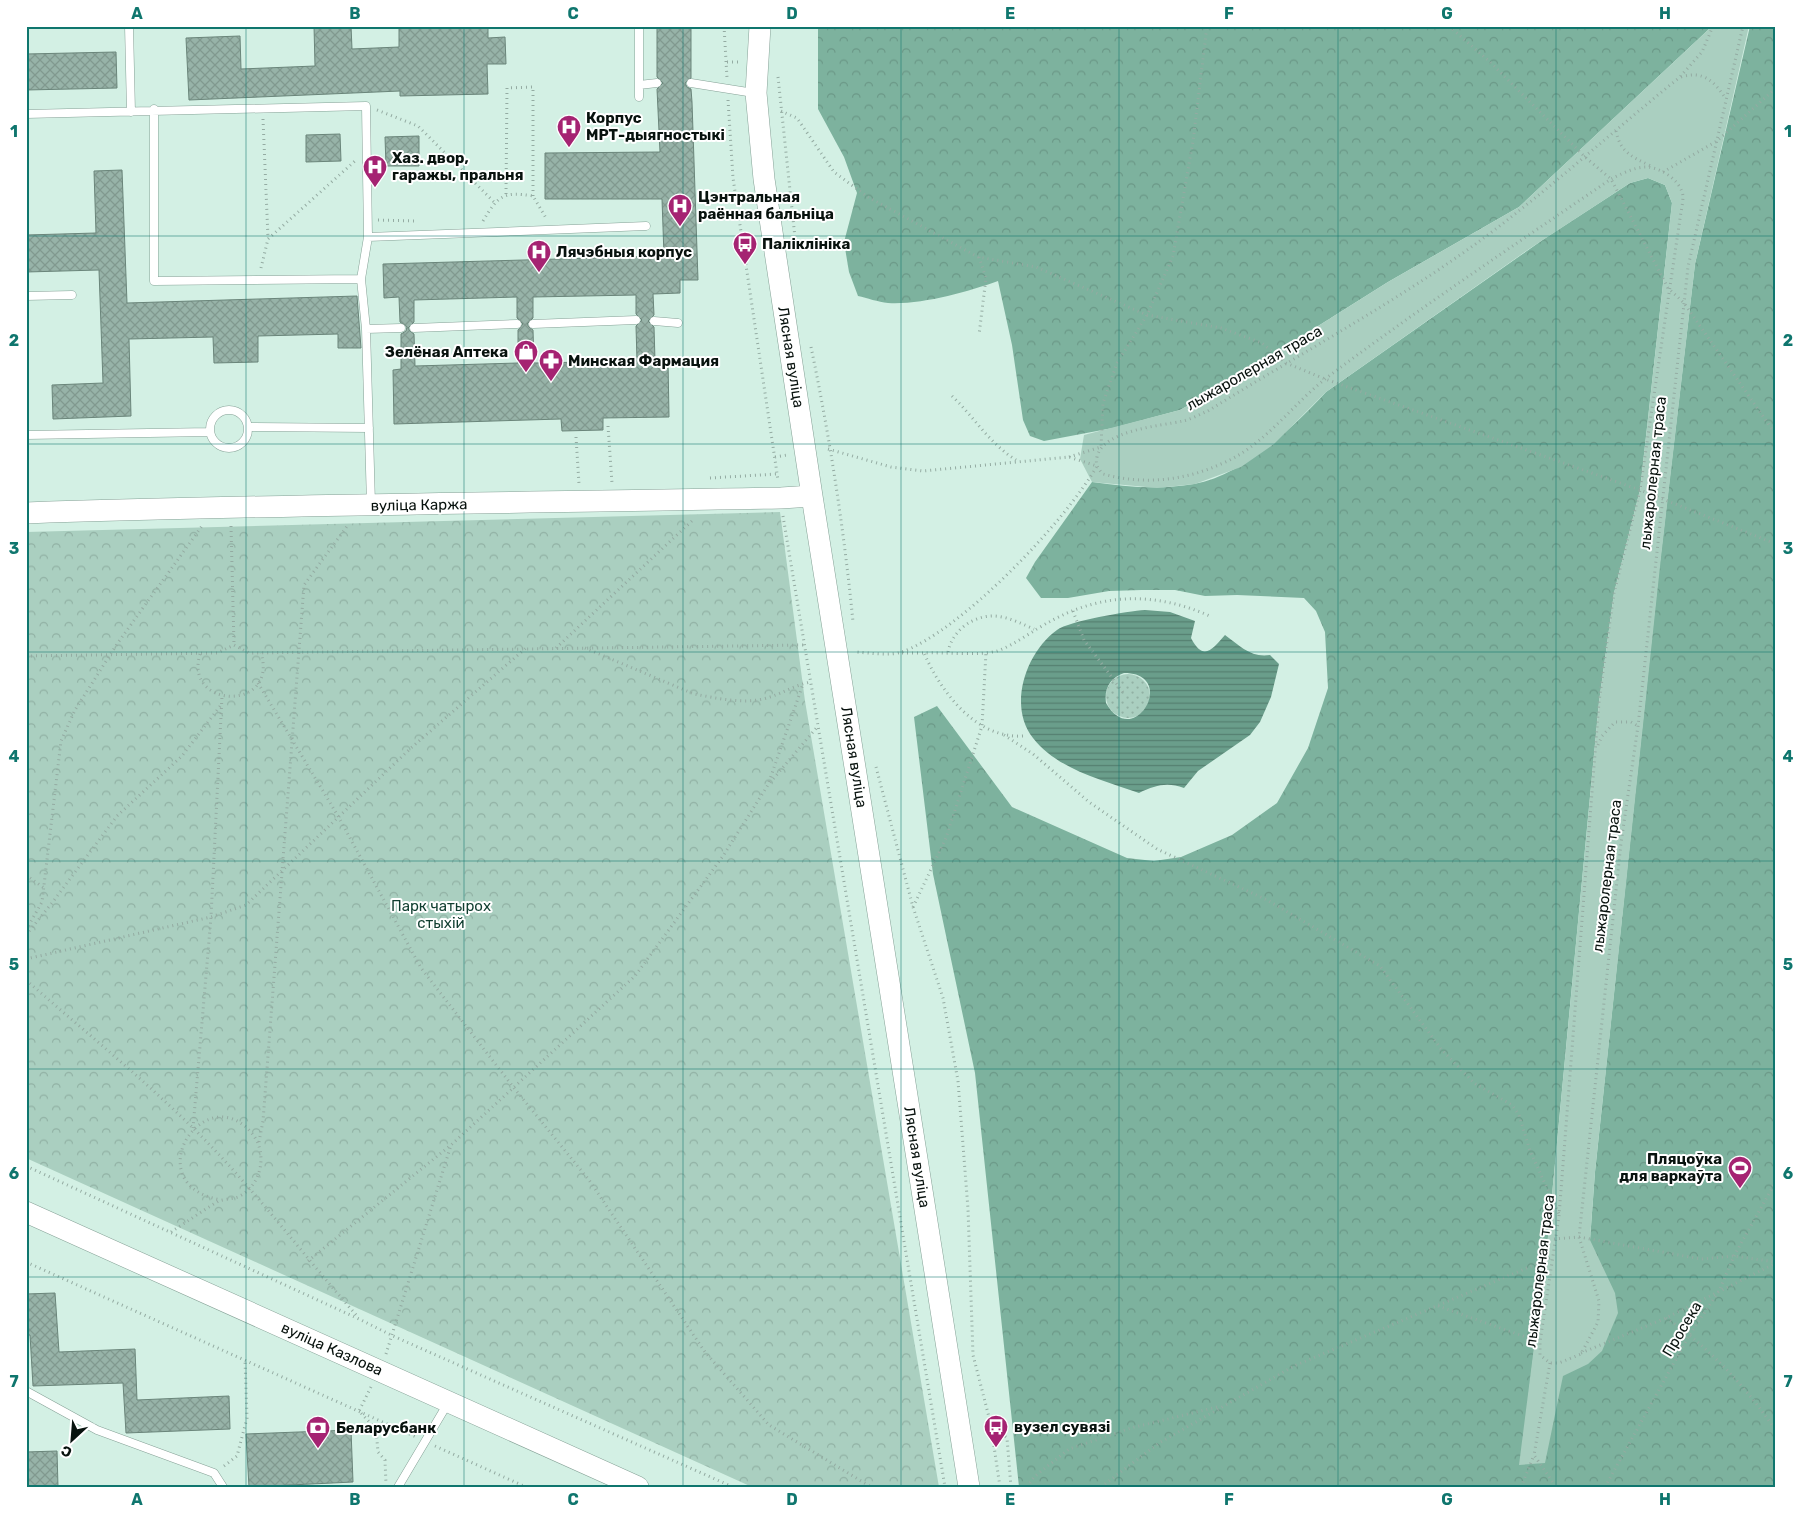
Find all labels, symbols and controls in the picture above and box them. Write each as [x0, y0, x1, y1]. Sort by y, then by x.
text: A [131, 4, 143, 23]
text: B [349, 4, 361, 23]
text: C [567, 4, 579, 23]
text: D [786, 4, 798, 23]
text: E [1005, 4, 1015, 23]
text: F [1224, 4, 1234, 23]
text: G [1441, 4, 1453, 23]
text: H [1659, 4, 1671, 23]
place label: Корпус МРТ-дыягностыкі [586, 109, 725, 144]
hospital icon: Корпус МРТ-дыягностыкі [556, 114, 582, 148]
text: 1 [10, 122, 18, 141]
text: 1 [1784, 122, 1792, 141]
place label: Хаз. двор, гаражы, пральня [392, 149, 524, 184]
hospital icon: Хаз. двор, гаражы, пральня [362, 154, 388, 188]
place label: Цэнтральная раённая бальніца [698, 188, 834, 223]
hospital icon: Цэнтральная раённая бальніца [667, 193, 693, 227]
bus stop icon: Паліклініка [732, 231, 758, 265]
place label: Паліклініка [762, 235, 850, 253]
hospital icon: Лячэбныя корпус [526, 239, 552, 273]
place label: Лячэбныя корпус [556, 243, 692, 261]
street label: Лясная вуліца [774, 305, 808, 409]
street label: лыжаролерная траса [1183, 322, 1325, 414]
text: 2 [9, 331, 19, 350]
text: 2 [1783, 331, 1793, 350]
shop icon: Зелёная Аптека [513, 339, 539, 373]
place label: Зелёная Аптека [385, 343, 508, 361]
pharmacy icon: Минская Фармация [538, 348, 564, 382]
place label: Минская Фармация [568, 352, 719, 370]
street label: лыжаролерная траса [1636, 396, 1670, 550]
street label: вуліца Каржа [370, 495, 468, 515]
text: 3 [9, 539, 19, 558]
text: 3 [1783, 539, 1793, 558]
street label: Лясная вуліца [837, 705, 871, 809]
text: 4 [9, 747, 20, 766]
text: 4 [1783, 747, 1794, 766]
street label: лыжаролерная траса [1589, 799, 1625, 953]
park label: Парк чатырох стыхій [391, 897, 491, 932]
text: 5 [9, 955, 19, 974]
text: 5 [1783, 955, 1793, 974]
street label: Лясная вуліца [900, 1105, 934, 1209]
place label: Пляцоўка для варкаўта [1619, 1150, 1722, 1185]
sports icon: Пляцоўка для варкаўта [1727, 1155, 1753, 1189]
text: 6 [9, 1164, 19, 1183]
text: 6 [1783, 1164, 1793, 1183]
street label: лыжаролерная траса [1522, 1194, 1558, 1348]
street label: Просека [1659, 1298, 1705, 1360]
street label: вуліца Казлова [278, 1319, 386, 1379]
text: 7 [9, 1372, 19, 1391]
text: 7 [1783, 1372, 1793, 1391]
bus stop icon: вузел сувязі [983, 1414, 1009, 1448]
bank icon: Беларусбанк [305, 1415, 331, 1449]
north arrow [48, 1416, 98, 1466]
place label: вузел сувязі [1014, 1418, 1110, 1436]
place label: Беларусбанк [336, 1419, 436, 1437]
text: С [58, 1441, 75, 1461]
text: A [131, 1490, 143, 1509]
text: B [349, 1490, 361, 1509]
text: C [567, 1490, 579, 1509]
text: D [786, 1490, 798, 1509]
text: E [1005, 1490, 1015, 1509]
text: F [1224, 1490, 1234, 1509]
text: G [1441, 1490, 1453, 1509]
text: H [1659, 1490, 1671, 1509]

